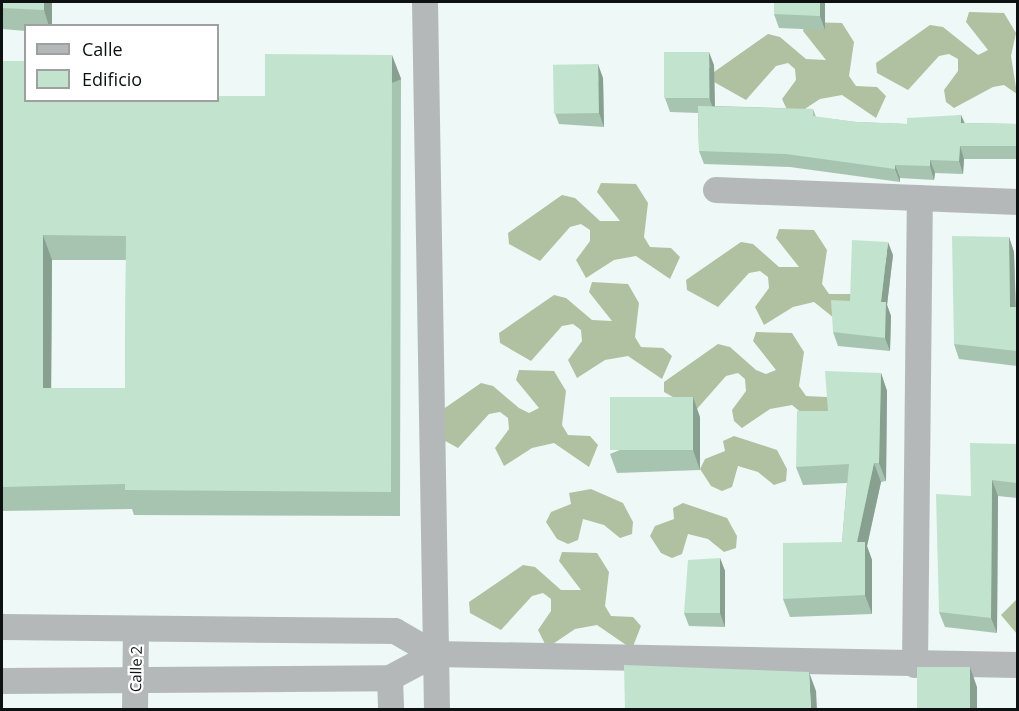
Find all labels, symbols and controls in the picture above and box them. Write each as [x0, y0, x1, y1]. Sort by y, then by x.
legend [24, 24, 219, 102]
text: Calle [82, 37, 123, 61]
text: Edificio [82, 67, 142, 91]
street label: Calle 2 [127, 646, 145, 692]

